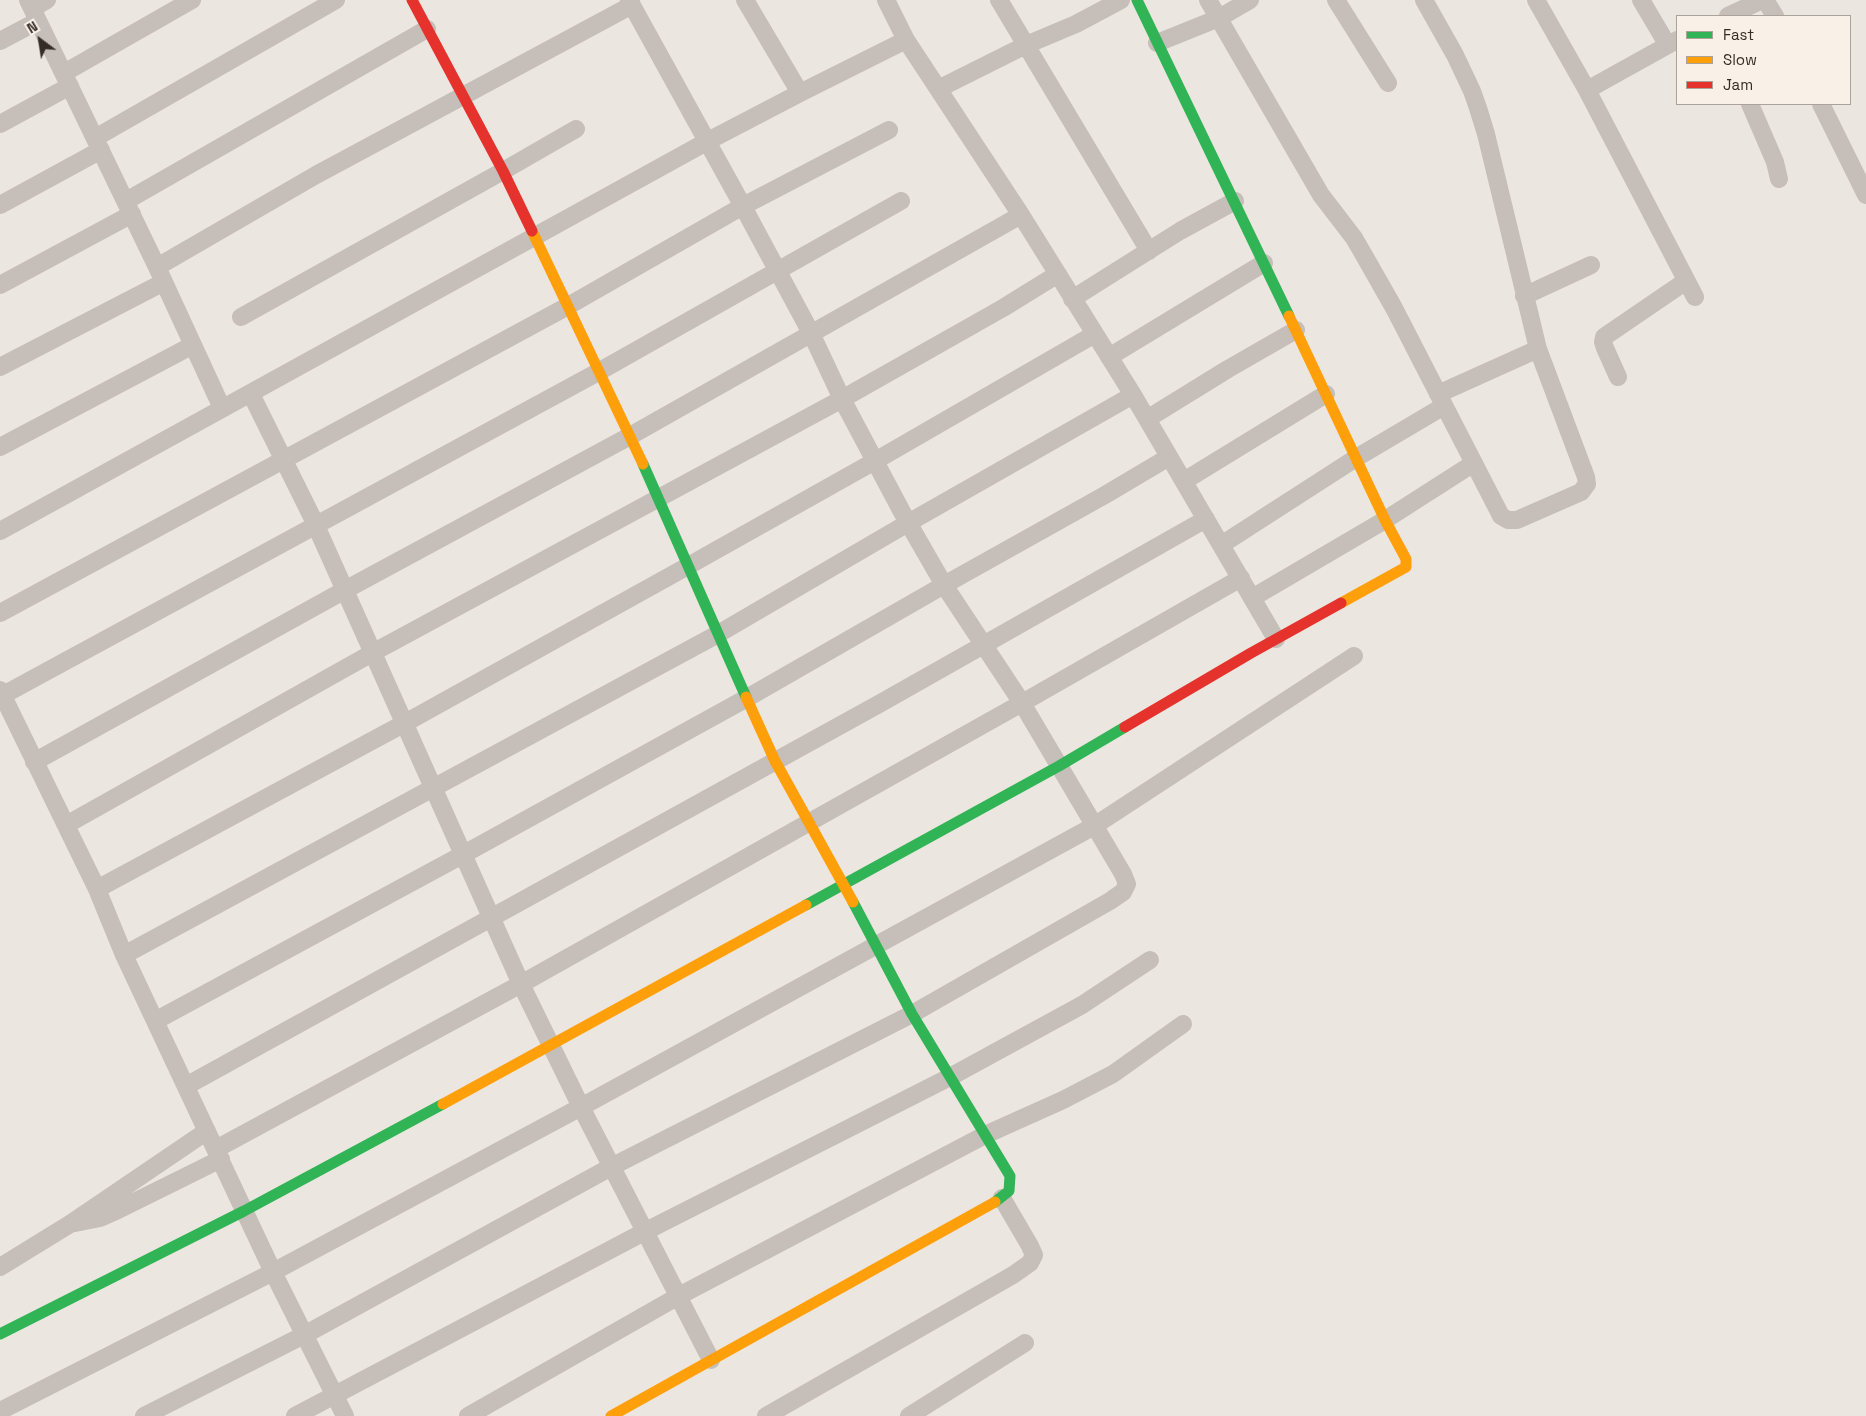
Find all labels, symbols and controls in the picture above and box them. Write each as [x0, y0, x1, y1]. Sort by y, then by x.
north arrow [15, 15, 65, 65]
legend [1676, 15, 1851, 105]
text: N [24, 17, 41, 37]
text: Fast [1723, 25, 1754, 44]
text: Slow [1723, 50, 1757, 69]
text: Jam [1723, 75, 1753, 94]

